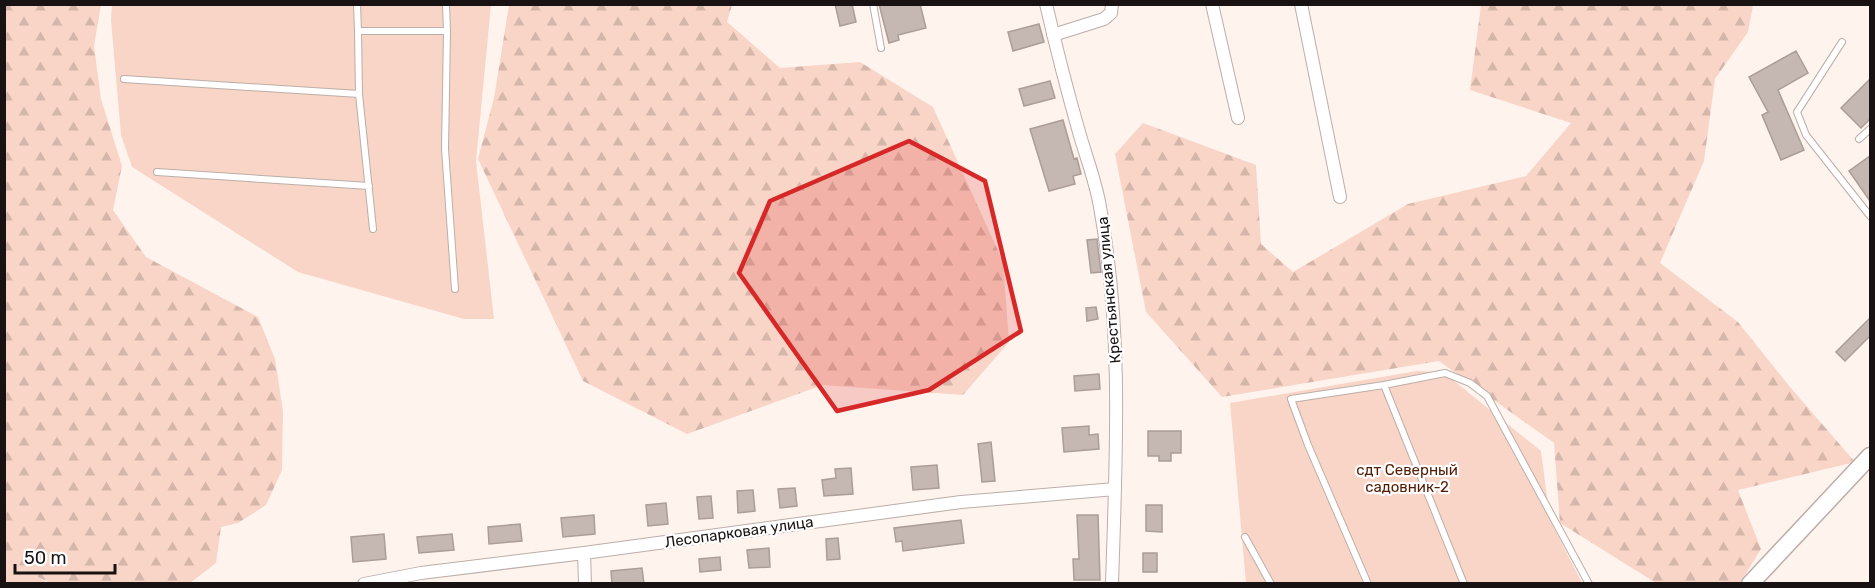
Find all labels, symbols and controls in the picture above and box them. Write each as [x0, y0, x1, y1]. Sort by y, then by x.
street label: Крестьянская улица [1094, 216, 1124, 364]
park label: сдт Северный садовник-2 [1356, 461, 1458, 496]
street label: Лесопарковая улица [664, 513, 814, 551]
scale bar [15, 537, 116, 575]
text: 50 m [24, 547, 67, 569]

